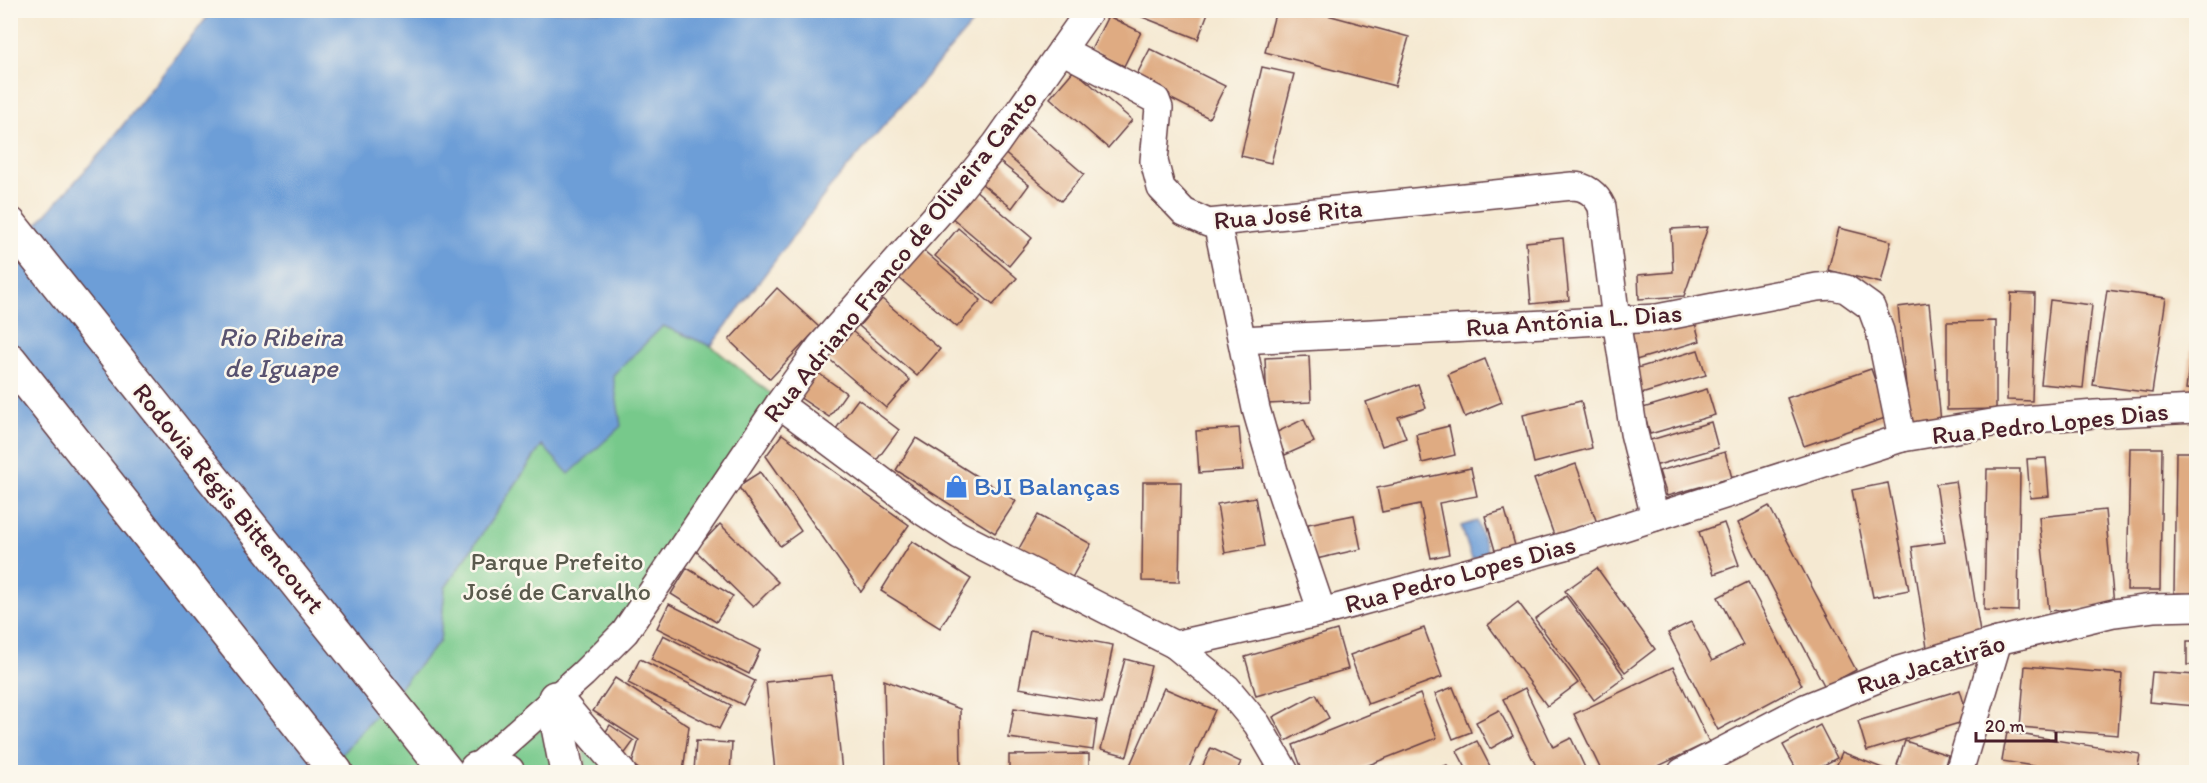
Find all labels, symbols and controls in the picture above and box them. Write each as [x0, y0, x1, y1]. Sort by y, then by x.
street label: Rua Adriano Franco de Oliveira Canto [756, 83, 1044, 429]
street label: Rua José Rita [1212, 192, 1364, 236]
street label: Rua Antônia L. Dias [1465, 296, 1683, 344]
water label: Rio Ribeira de Iguape [219, 320, 344, 384]
street label: Rodovia Régis Bittencourt [126, 376, 332, 620]
street label: Rua Pedro Lopes Dias [1930, 395, 2170, 451]
place label: BJI Balanças [974, 470, 1120, 502]
shop icon: BJI Balanças [943, 473, 969, 499]
street label: Rua Pedro Lopes Dias [1341, 528, 1579, 620]
park label: Parque Prefeito José de Carvalho [463, 545, 651, 607]
street label: Rua Jacatirão [1853, 626, 2009, 702]
scale bar [1976, 705, 2056, 743]
text: 20 m [1985, 715, 2025, 737]

